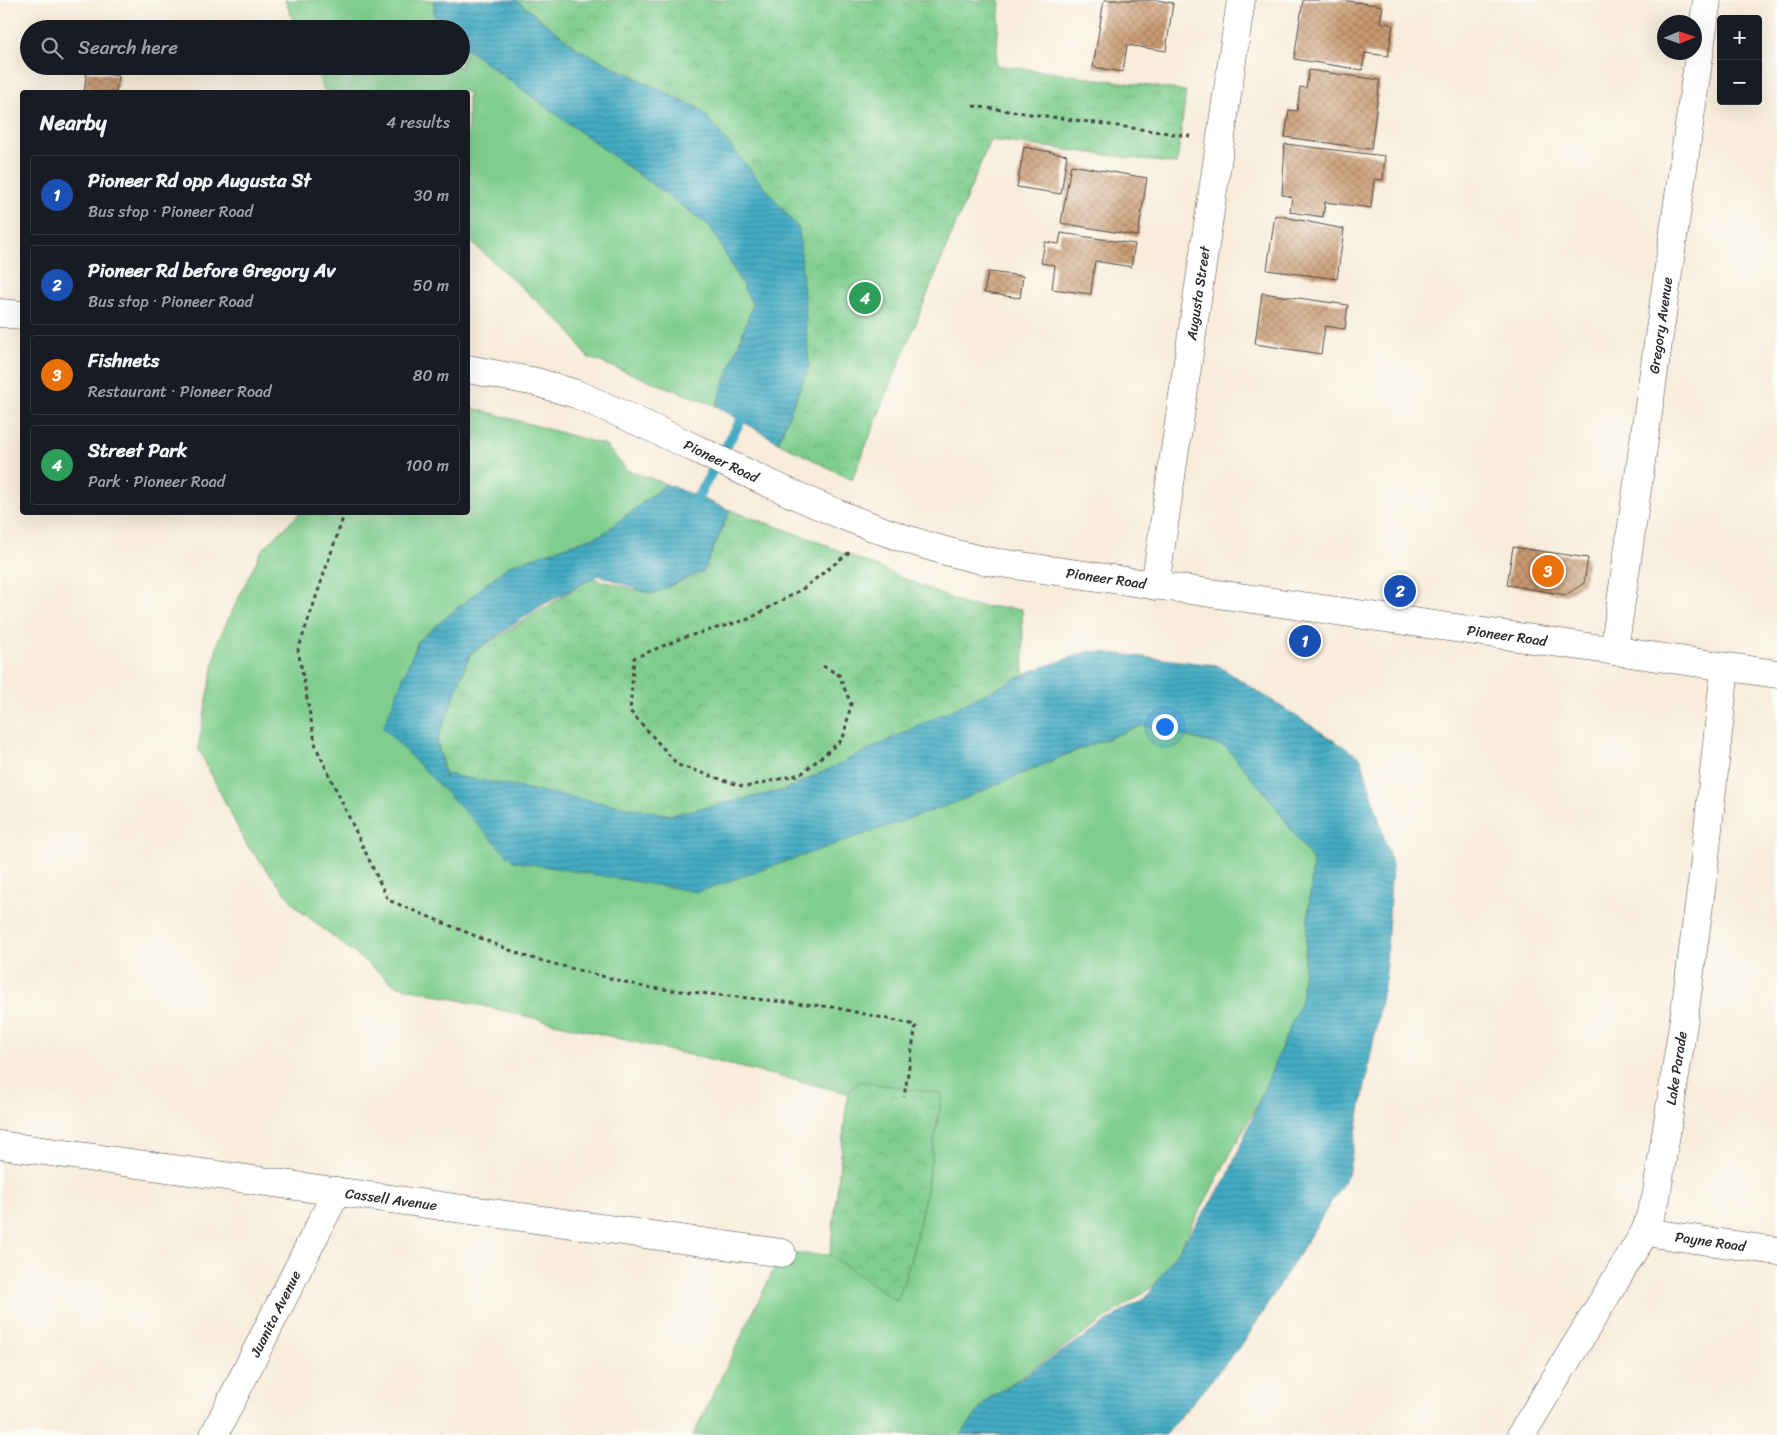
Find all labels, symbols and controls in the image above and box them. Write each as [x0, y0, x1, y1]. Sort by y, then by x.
north arrow [1657, 15, 1702, 60]
map controls [1717, 15, 1762, 105]
button: + [1717, 15, 1762, 60]
search box [20, 20, 470, 75]
text: Search here [78, 31, 178, 64]
icon: search [38, 34, 66, 62]
button: − [1717, 60, 1762, 105]
text: Nearby [40, 104, 106, 142]
text: 4 results [386, 108, 450, 137]
text: Pioneer Rd opp Augusta St [88, 164, 311, 197]
text: 1 [54, 181, 60, 210]
text: 30 m [414, 181, 449, 210]
text: Bus stop · Pioneer Road [88, 197, 253, 226]
street label: Augusta Street [1179, 243, 1218, 343]
text: Pioneer Rd before Gregory Av [88, 254, 335, 287]
text: 2 [52, 271, 62, 300]
text: 50 m [413, 271, 449, 300]
street label: Gregory Avenue [1642, 275, 1680, 375]
pin: 4 [849, 279, 881, 317]
text: Bus stop · Pioneer Road [88, 287, 253, 316]
text: Fishnets [88, 344, 159, 377]
text: 3 [53, 361, 61, 390]
text: 80 m [413, 361, 449, 390]
text: Restaurant · Pioneer Road [88, 377, 272, 406]
street label: Pioneer Road [679, 433, 764, 491]
text: Street Park [88, 434, 187, 467]
text: 4 [52, 451, 62, 480]
text: 100 m [405, 451, 449, 480]
text: Park · Pioneer Road [88, 467, 225, 496]
pin: 3 [1532, 552, 1564, 590]
street label: Pioneer Road [1064, 561, 1149, 597]
pin: 2 [1384, 572, 1416, 610]
street label: Pioneer Road [1465, 618, 1550, 654]
pin: 1 [1289, 622, 1321, 660]
your location [1152, 714, 1178, 740]
street label: Lake Parade [1659, 1030, 1695, 1107]
street label: Cassell Avenue [344, 1181, 439, 1218]
street label: Payne Road [1673, 1224, 1749, 1260]
street label: Juanita Avenue [243, 1266, 308, 1363]

